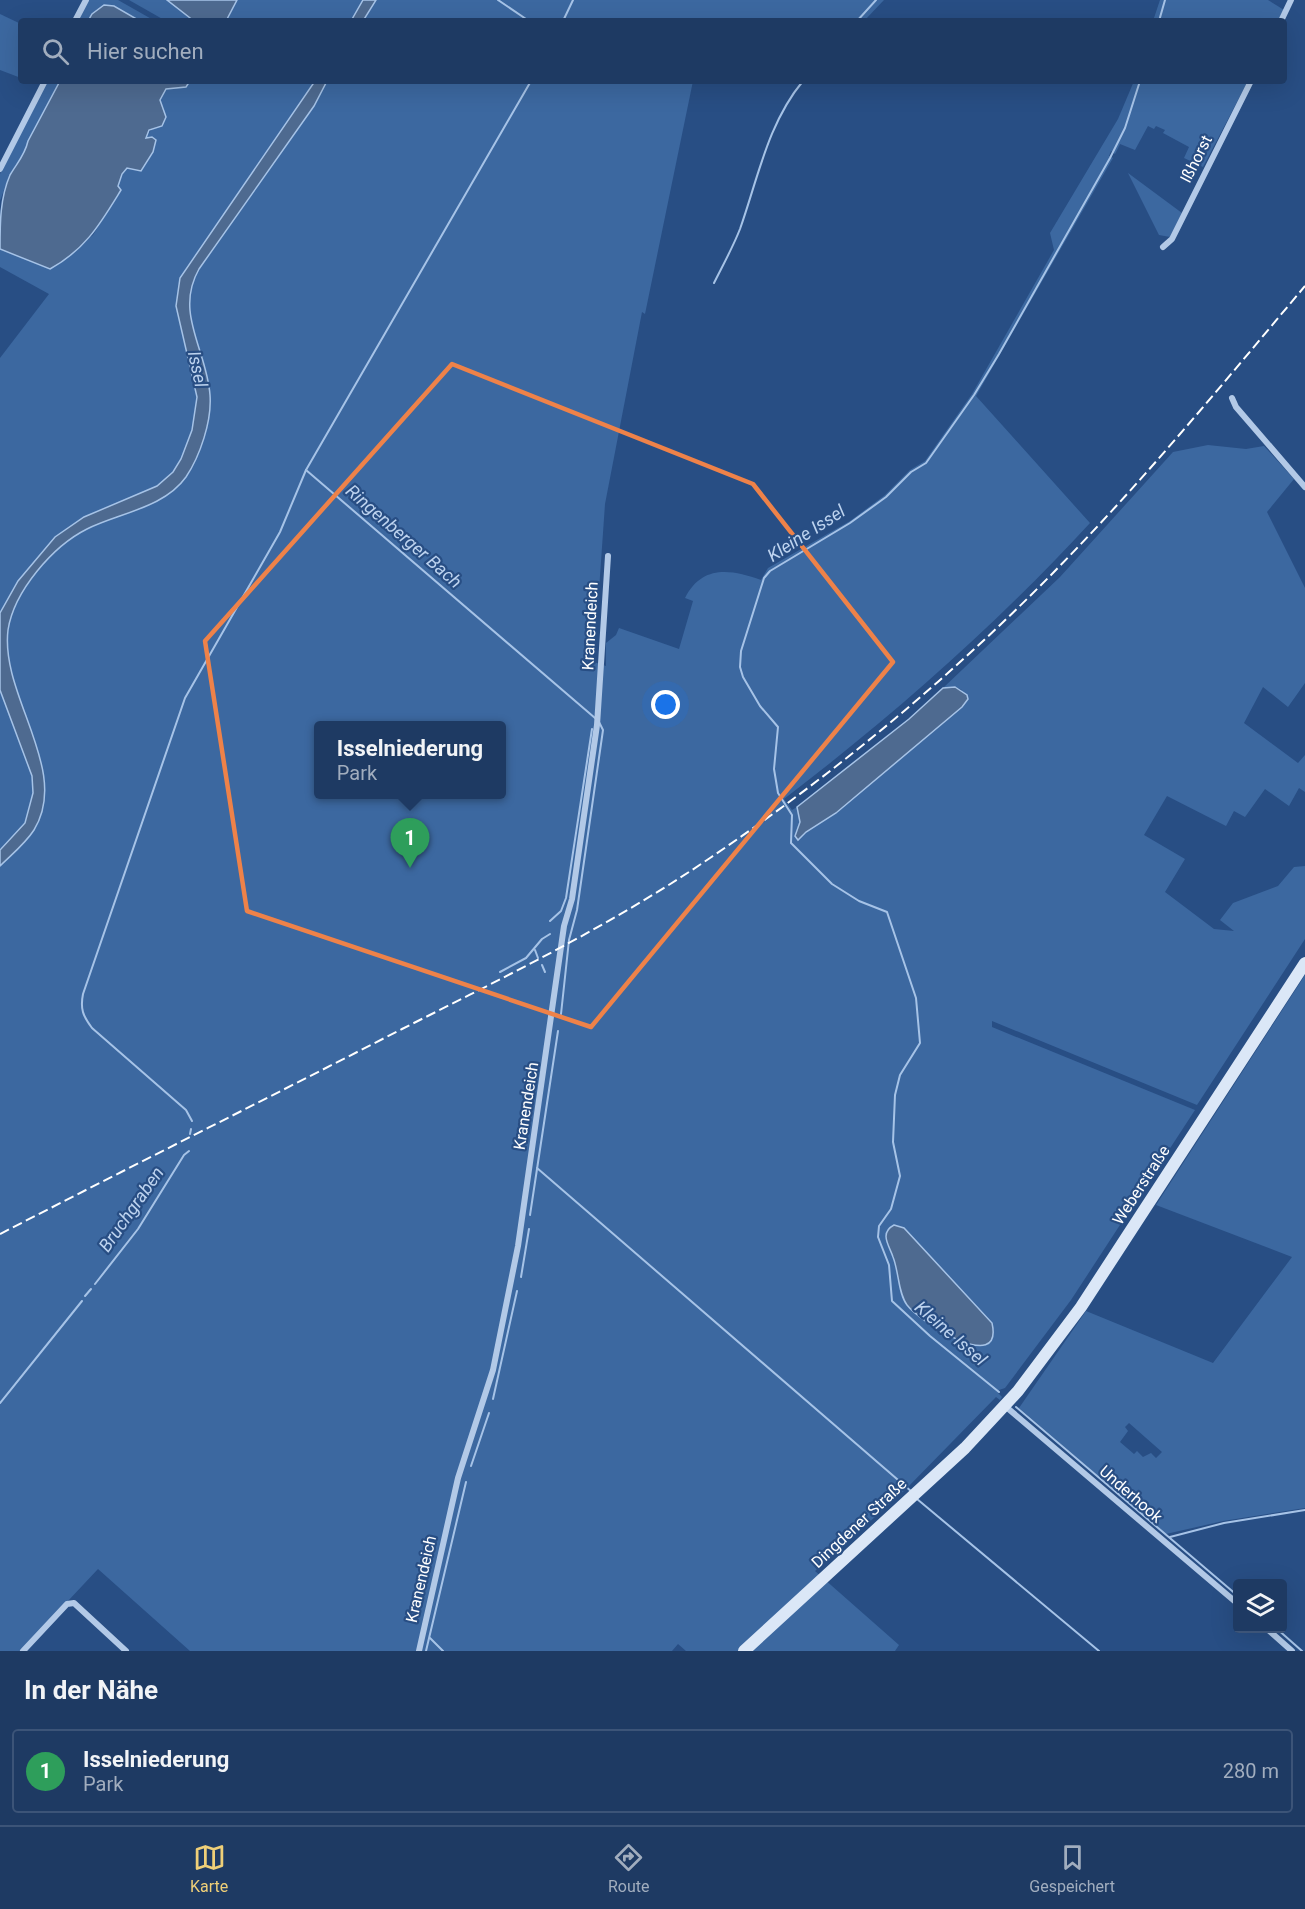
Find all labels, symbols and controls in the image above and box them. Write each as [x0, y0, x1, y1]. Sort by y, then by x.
search box [18, 18, 1287, 84]
icon: search [39, 35, 72, 68]
text: Hier suchen [87, 39, 204, 64]
street label: Ißhorst [1176, 132, 1216, 186]
water label: Issel [184, 349, 212, 390]
water label: Ringenberger Bach [342, 480, 466, 592]
water label: Kleine Issel [763, 500, 849, 566]
street label: Kranendeich [578, 581, 602, 671]
your location [651, 690, 680, 719]
popup [314, 721, 506, 799]
text: Isselniederung [337, 736, 483, 761]
text: Park [337, 761, 377, 785]
pin: 1 [390, 818, 430, 868]
street label: Kranendeich [510, 1061, 542, 1151]
street label: Weberstraße [1108, 1142, 1174, 1228]
water label: Bruchgraben [94, 1163, 168, 1255]
water label: Kleine Issel [911, 1296, 992, 1370]
street label: Underhook [1096, 1461, 1167, 1527]
street label: Dingdener Straße [808, 1474, 910, 1572]
street label: Kranendeich [402, 1534, 440, 1624]
map controls [1233, 1579, 1287, 1633]
button: layers [1233, 1579, 1287, 1633]
text: In der Nähe [24, 1675, 158, 1705]
text: Isselniederung [83, 1747, 229, 1772]
text: 1 [40, 1759, 51, 1783]
text: 280 m [1223, 1759, 1279, 1783]
text: Park [83, 1772, 123, 1796]
tab: Karte [190, 1841, 228, 1896]
tab: Route [608, 1841, 650, 1896]
tab: Gespeichert [1029, 1841, 1115, 1896]

